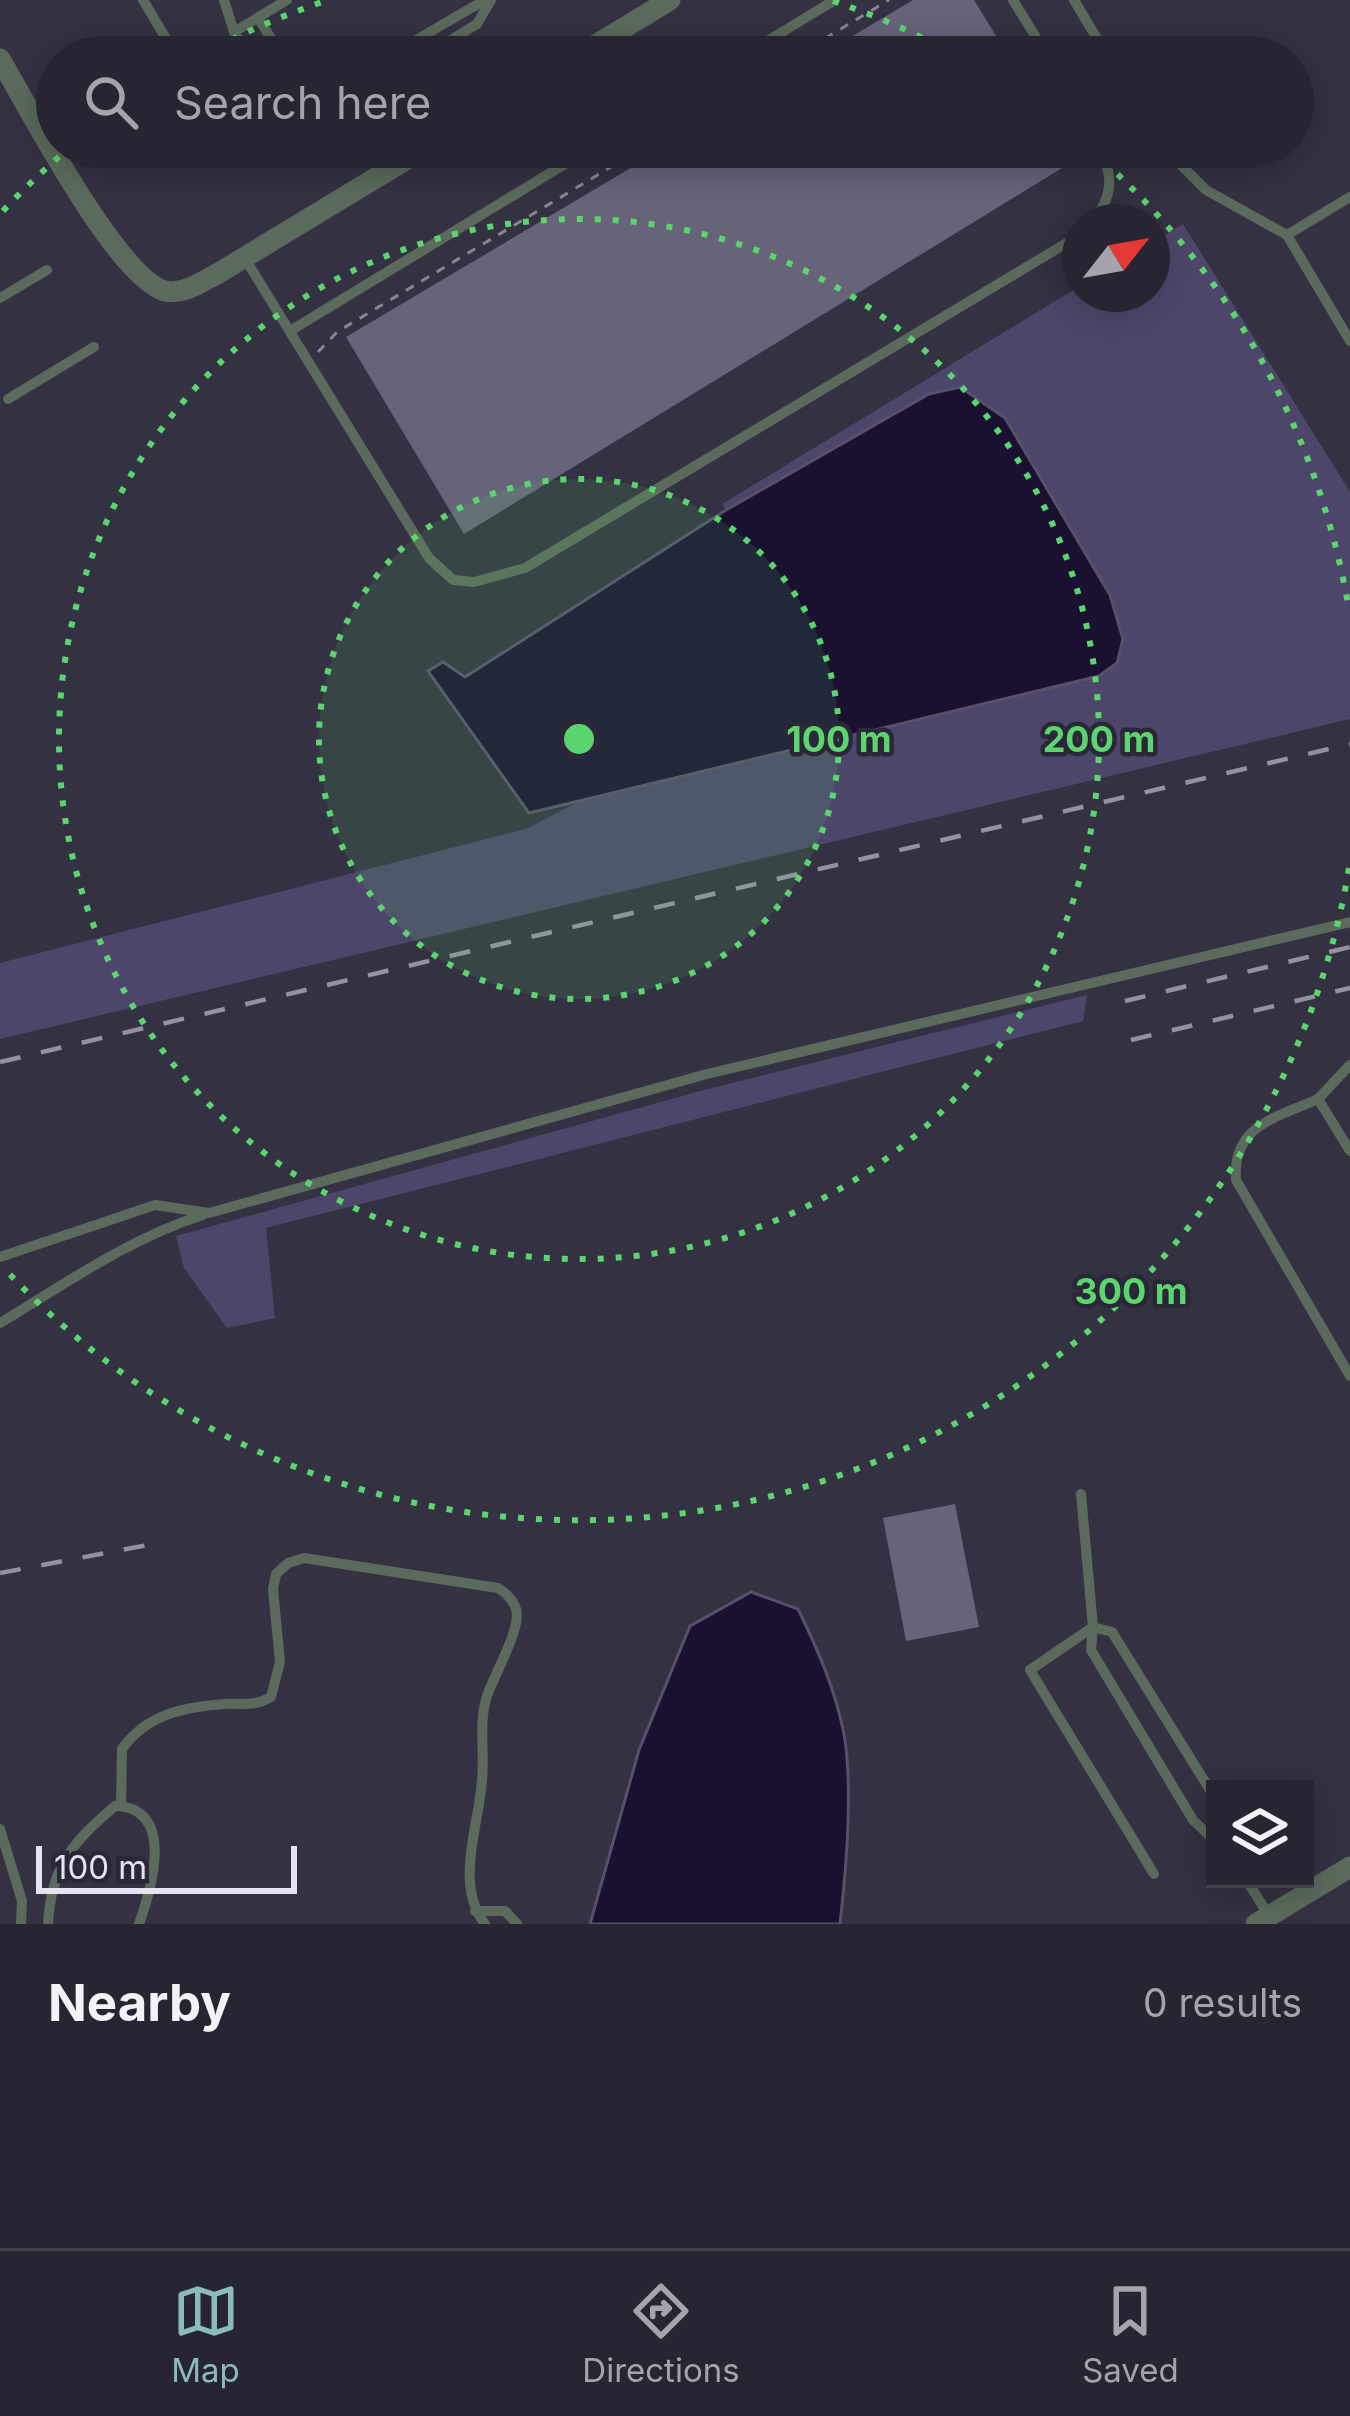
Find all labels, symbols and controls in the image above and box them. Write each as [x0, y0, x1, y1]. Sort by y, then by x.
search box [36, 36, 1314, 168]
icon: search [78, 69, 144, 135]
text: Search here [174, 75, 431, 130]
north arrow [1062, 204, 1170, 312]
text: 100 m [786, 717, 892, 761]
text: 200 m [1043, 717, 1155, 761]
centre of rings [558, 718, 600, 760]
text: 300 m [1074, 1269, 1188, 1313]
map controls [1206, 1780, 1314, 1888]
button: layers [1206, 1780, 1314, 1888]
scale bar [36, 1840, 297, 1893]
text: 100 m [54, 1847, 147, 1887]
text: Nearby [48, 1972, 231, 2033]
text: 0 results [1143, 1979, 1302, 2026]
tab: Map [171, 2278, 240, 2390]
tab: Directions [582, 2278, 740, 2390]
tab: Saved [1082, 2278, 1179, 2390]

